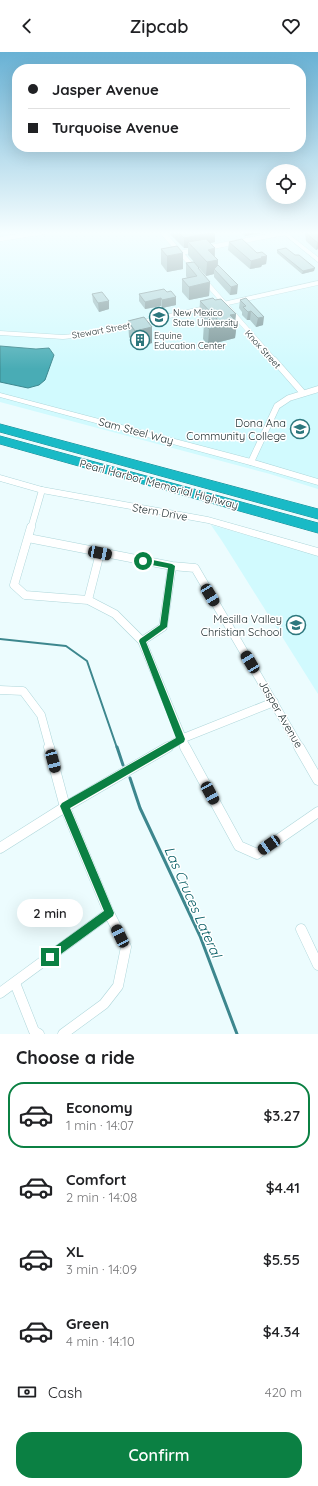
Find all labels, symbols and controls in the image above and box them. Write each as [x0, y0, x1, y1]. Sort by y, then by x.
icon: back [16, 15, 38, 37]
text: Zipcab [130, 15, 188, 38]
icon: heart [280, 15, 302, 37]
text: Jasper Avenue [52, 80, 159, 99]
text: Turquoise Avenue [52, 118, 179, 137]
map controls [266, 164, 306, 204]
button: locate [266, 164, 306, 204]
school or university icon: New Mexico State University [148, 306, 170, 328]
place label: New Mexico State University [173, 307, 238, 328]
street label: Stewart Street [71, 319, 131, 341]
street label: Knox Street [243, 328, 283, 370]
building icon: Equine Education Center [129, 329, 151, 351]
place label: Equine Education Center [154, 330, 226, 351]
street label: Sam Steel Way [97, 414, 175, 448]
place label: Dona Ana Community College [186, 416, 286, 443]
school or university icon: Dona Ana Community College [289, 418, 311, 440]
street label: Pearl Harbor Memorial Highway [78, 456, 240, 512]
street label: Stern Drive [131, 500, 189, 524]
car [87, 545, 113, 561]
route start [134, 552, 152, 570]
car [199, 582, 221, 608]
place label: Mesilla Valley Christian School [201, 612, 282, 639]
school or university icon: Mesilla Valley Christian School [285, 614, 307, 636]
car [239, 649, 261, 675]
street label: Jasper Avenue [256, 678, 306, 750]
car [44, 748, 62, 774]
car [199, 780, 221, 806]
car [256, 833, 282, 857]
water label: Las Cruces Lateral [160, 844, 226, 962]
callout: 2 min [17, 899, 83, 927]
text: 2 min [33, 905, 67, 921]
car [109, 923, 131, 949]
route end [41, 948, 59, 966]
text: Choose a ride [16, 1046, 135, 1069]
icon: car [18, 1097, 54, 1133]
text: Economy [66, 1098, 133, 1117]
text: $3.27 [263, 1106, 300, 1125]
text: 1 min · 14:07 [66, 1117, 134, 1133]
icon: car [18, 1169, 54, 1205]
text: Comfort [66, 1170, 127, 1189]
text: $4.41 [266, 1178, 300, 1197]
text: 2 min · 14:08 [66, 1189, 137, 1205]
icon: car [18, 1241, 54, 1277]
text: XL [66, 1242, 84, 1261]
text: $5.55 [263, 1250, 300, 1269]
text: 3 min · 14:09 [66, 1261, 137, 1277]
icon: car [18, 1313, 54, 1349]
text: Green [66, 1314, 109, 1333]
text: $4.34 [263, 1322, 300, 1341]
text: 4 min · 14:10 [66, 1333, 135, 1349]
icon: cash [16, 1381, 38, 1403]
text: Cash [48, 1383, 82, 1402]
text: 420 m [265, 1384, 302, 1400]
button: Confirm [16, 1432, 302, 1478]

